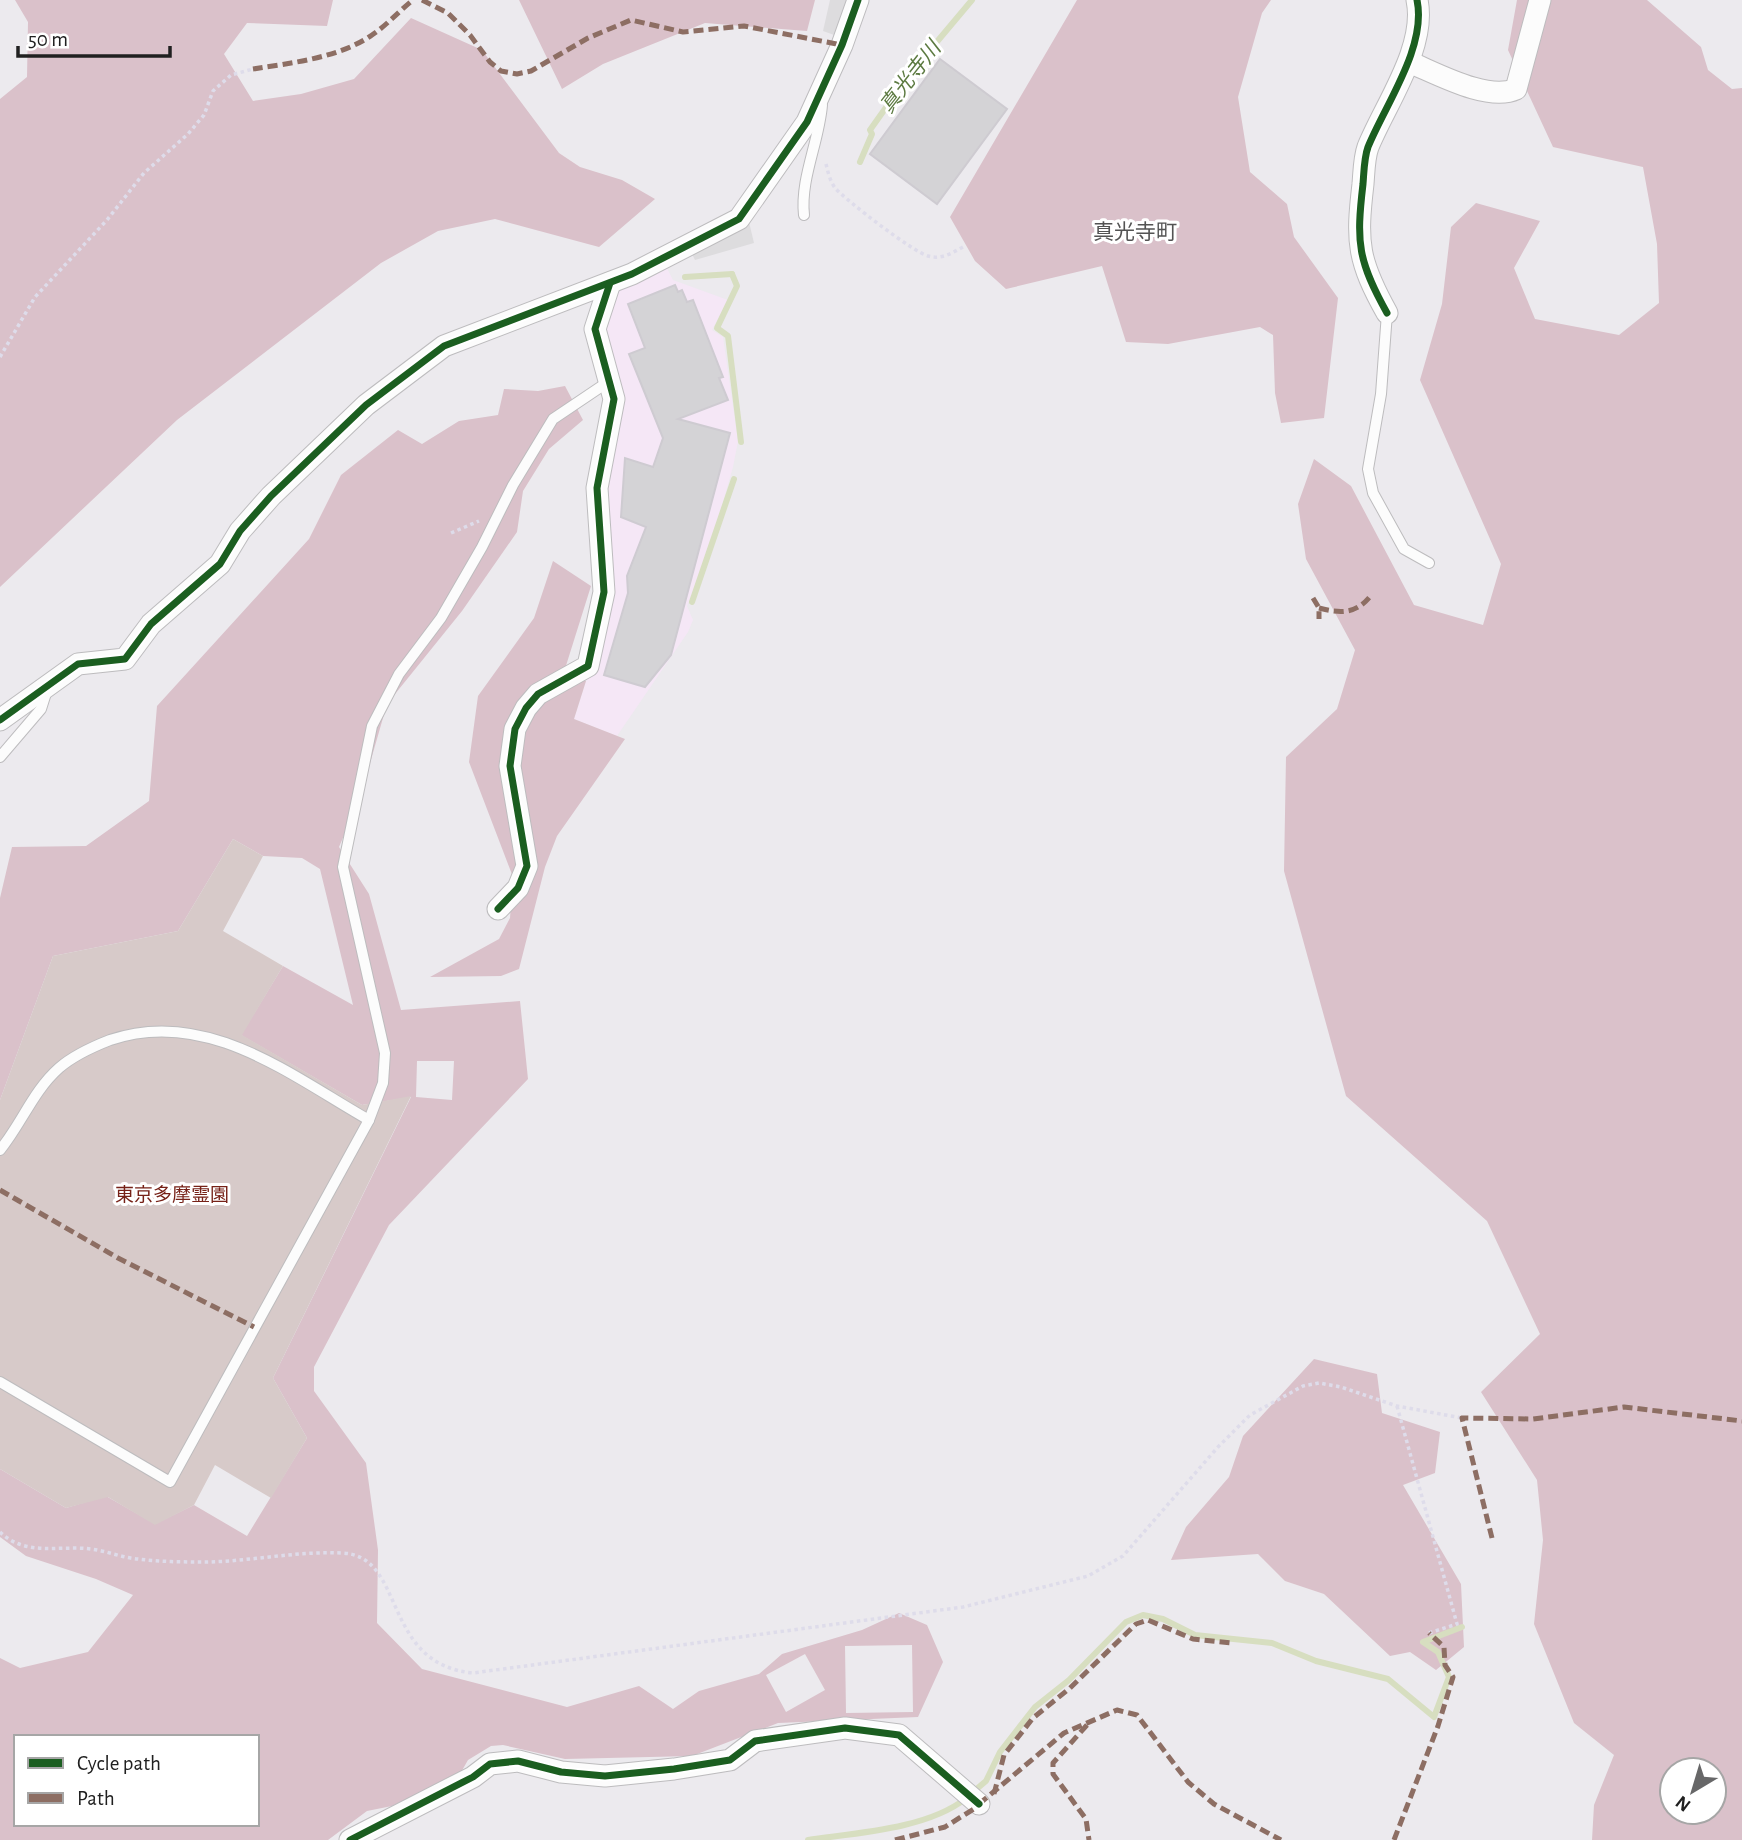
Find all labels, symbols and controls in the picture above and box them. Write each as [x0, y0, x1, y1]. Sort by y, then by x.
scale bar [18, 14, 170, 58]
text: 50 m [28, 29, 68, 50]
water label: 真光寺川 [875, 36, 946, 117]
district label: 真光寺町 [1093, 221, 1177, 243]
park label: 東京多摩霊園 [115, 1184, 229, 1205]
legend [14, 1735, 259, 1826]
text: Cycle path [77, 1753, 161, 1774]
north arrow [1658, 1756, 1728, 1826]
text: Path [77, 1788, 115, 1809]
text: N [1672, 1792, 1695, 1815]

